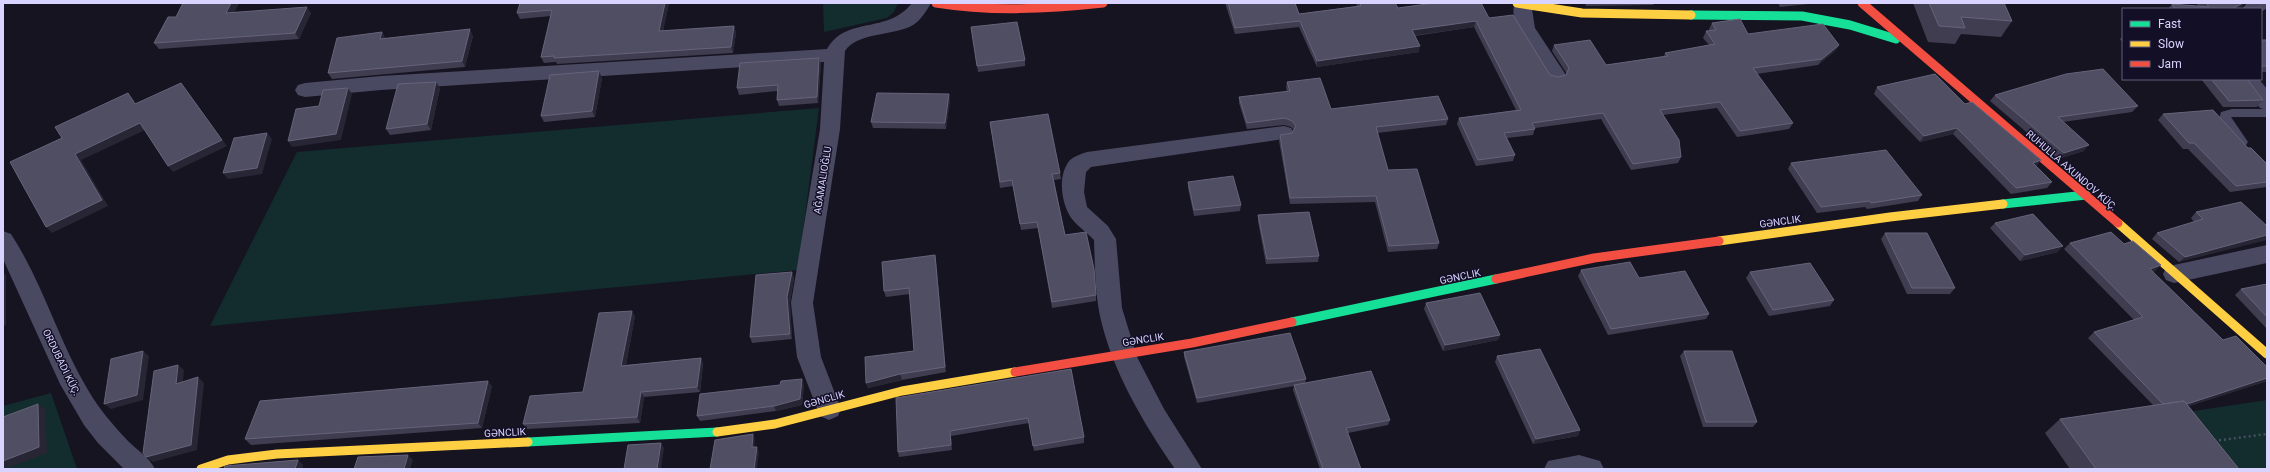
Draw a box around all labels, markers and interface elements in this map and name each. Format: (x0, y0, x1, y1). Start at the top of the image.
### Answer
legend (2122, 8, 2262, 80)
text: Fast (2158, 17, 2181, 31)
text: Slow (2158, 37, 2184, 51)
text: Jam (2158, 57, 2182, 71)
street label: RUHULLA AXUNDOV KÜÇ. (2024, 127, 2120, 213)
street label: AĞAMALIOĞLU (811, 145, 833, 215)
street label: GƏNCLIK (1759, 213, 1802, 230)
street label: GƏNCLIK (1439, 267, 1482, 286)
street label: ORDUBADI KÜÇ. (41, 327, 83, 397)
street label: GƏNCLIK (1122, 331, 1165, 348)
street label: GƏNCLIK (803, 388, 846, 411)
street label: GƏNCLIK (484, 426, 527, 439)

